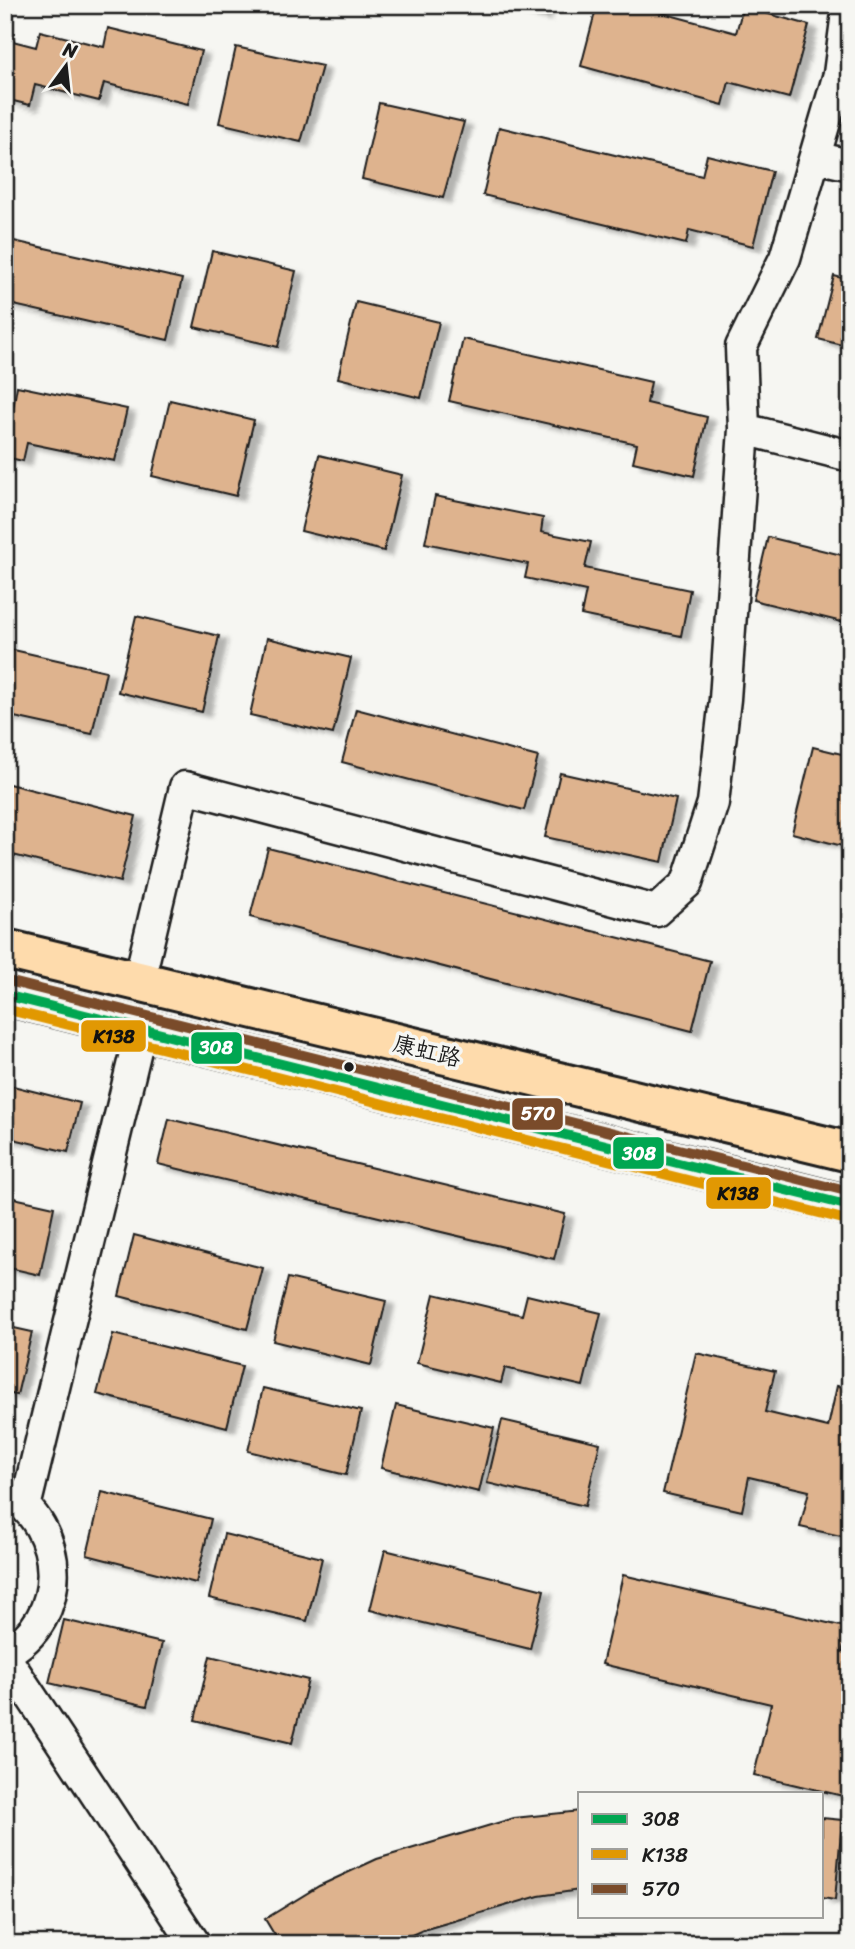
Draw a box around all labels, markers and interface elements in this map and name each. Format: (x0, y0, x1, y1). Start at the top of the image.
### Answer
north arrow (32, 32, 102, 102)
text: N (59, 32, 82, 68)
line badge: K138 (80, 1019, 147, 1053)
text: K138 (92, 1020, 135, 1053)
street label: 康虹路 (389, 1023, 465, 1079)
line badge: 308 (190, 1031, 243, 1065)
text: 308 (198, 1031, 233, 1064)
unlabelled marker (342, 1060, 356, 1074)
line badge: 570 (511, 1097, 564, 1131)
text: 570 (521, 1097, 555, 1130)
line badge: 308 (612, 1136, 665, 1170)
text: 308 (621, 1137, 656, 1170)
line badge: K138 (705, 1176, 772, 1210)
text: K138 (716, 1177, 759, 1210)
legend (578, 1792, 824, 1918)
text: 308 (642, 1800, 680, 1838)
text: K138 (642, 1836, 688, 1874)
text: 570 (642, 1870, 680, 1908)

